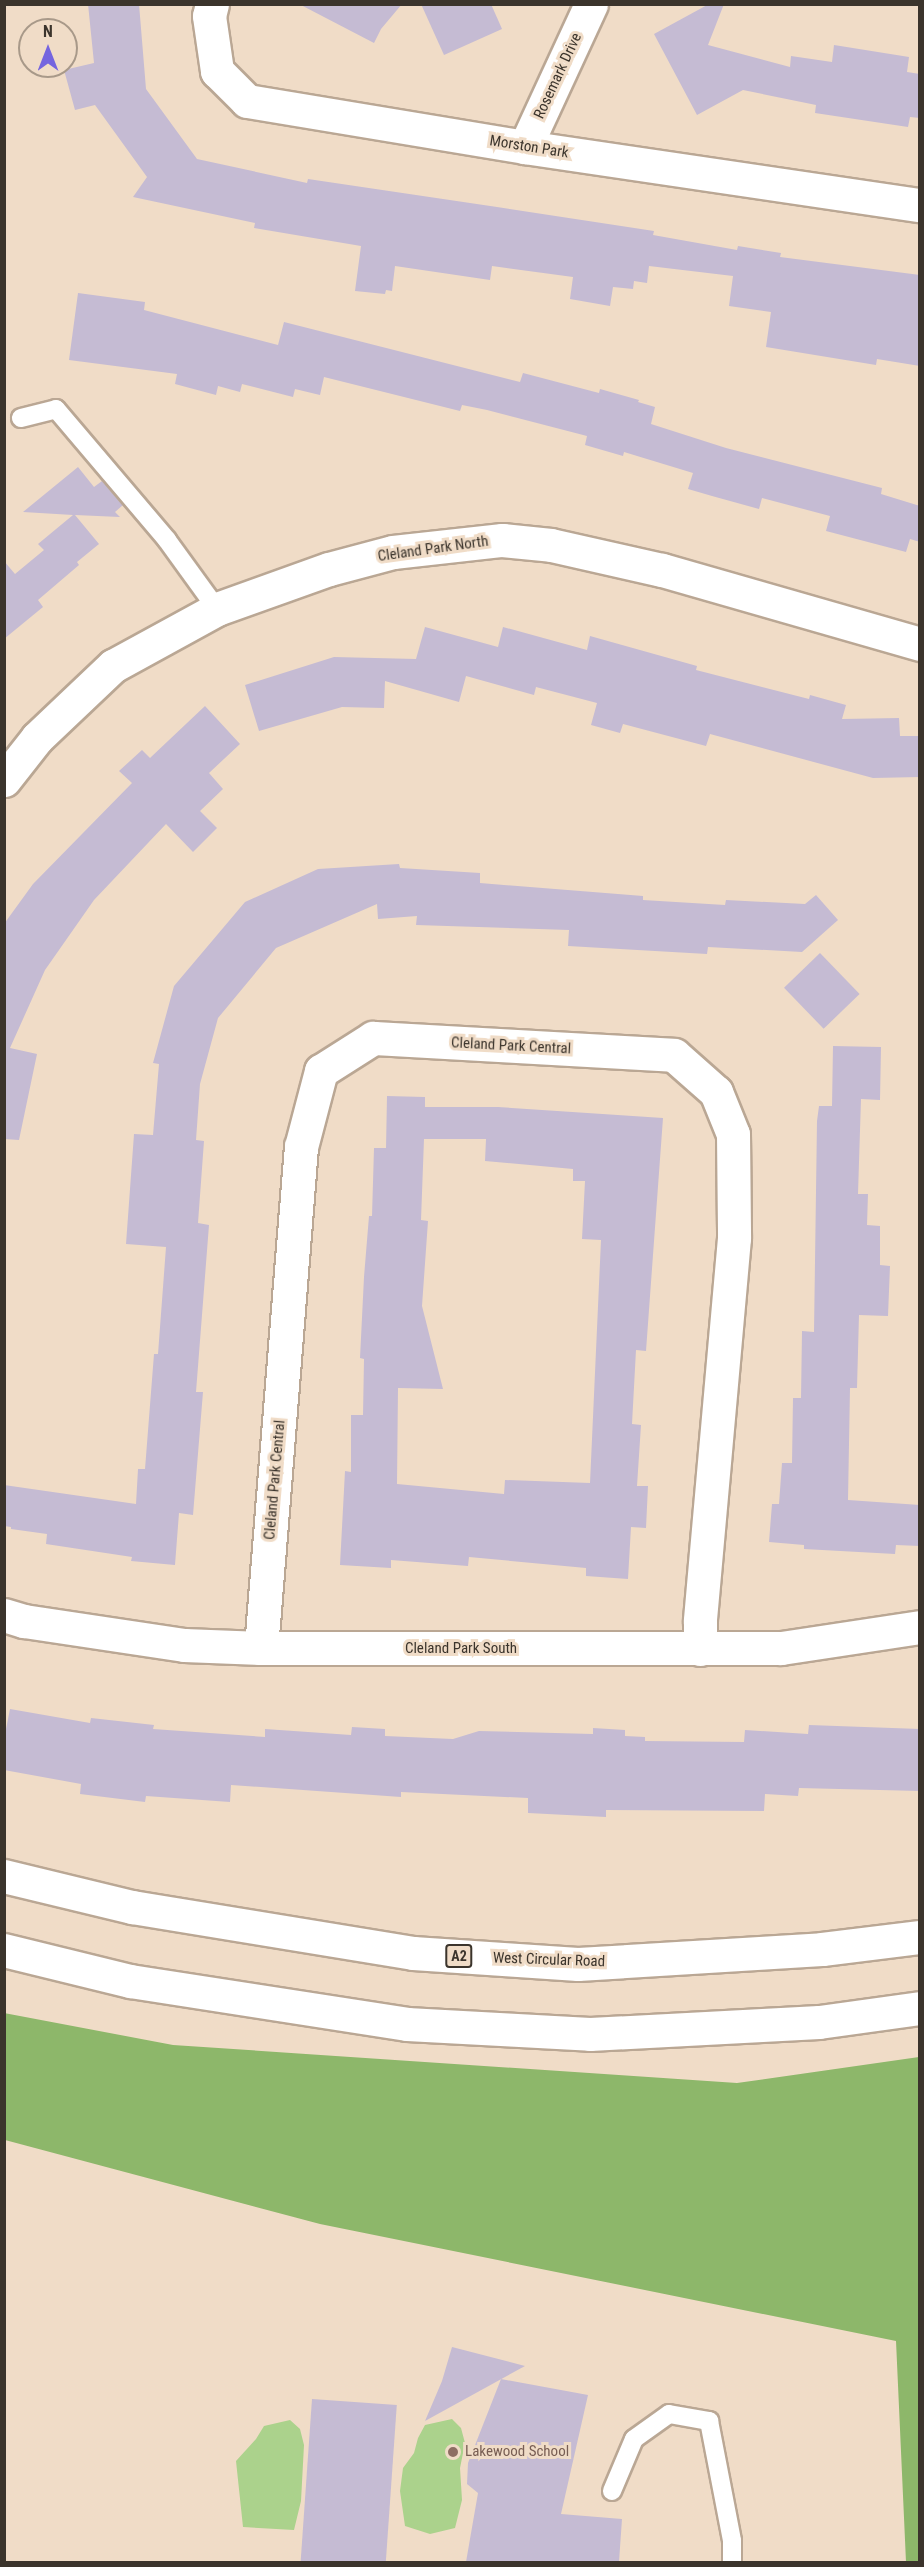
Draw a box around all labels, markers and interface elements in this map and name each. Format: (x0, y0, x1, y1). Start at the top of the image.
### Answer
north arrow (18, 18, 78, 78)
text: N (43, 22, 53, 41)
street label: Rosemark Drive (530, 30, 586, 122)
street label: Morston Park (488, 132, 570, 162)
street label: Cleland Park North (377, 532, 489, 566)
street label: Cleland Park Central (451, 1034, 571, 1058)
street label: Cleland Park Central (261, 1419, 289, 1541)
street label: Cleland Park South (405, 1640, 517, 1658)
road number: A2 (444, 1945, 474, 1967)
street label: West Circular Road (493, 1949, 605, 1971)
place label: Lakewood School (465, 2443, 569, 2461)
marker: Lakewood School (446, 2445, 460, 2459)

